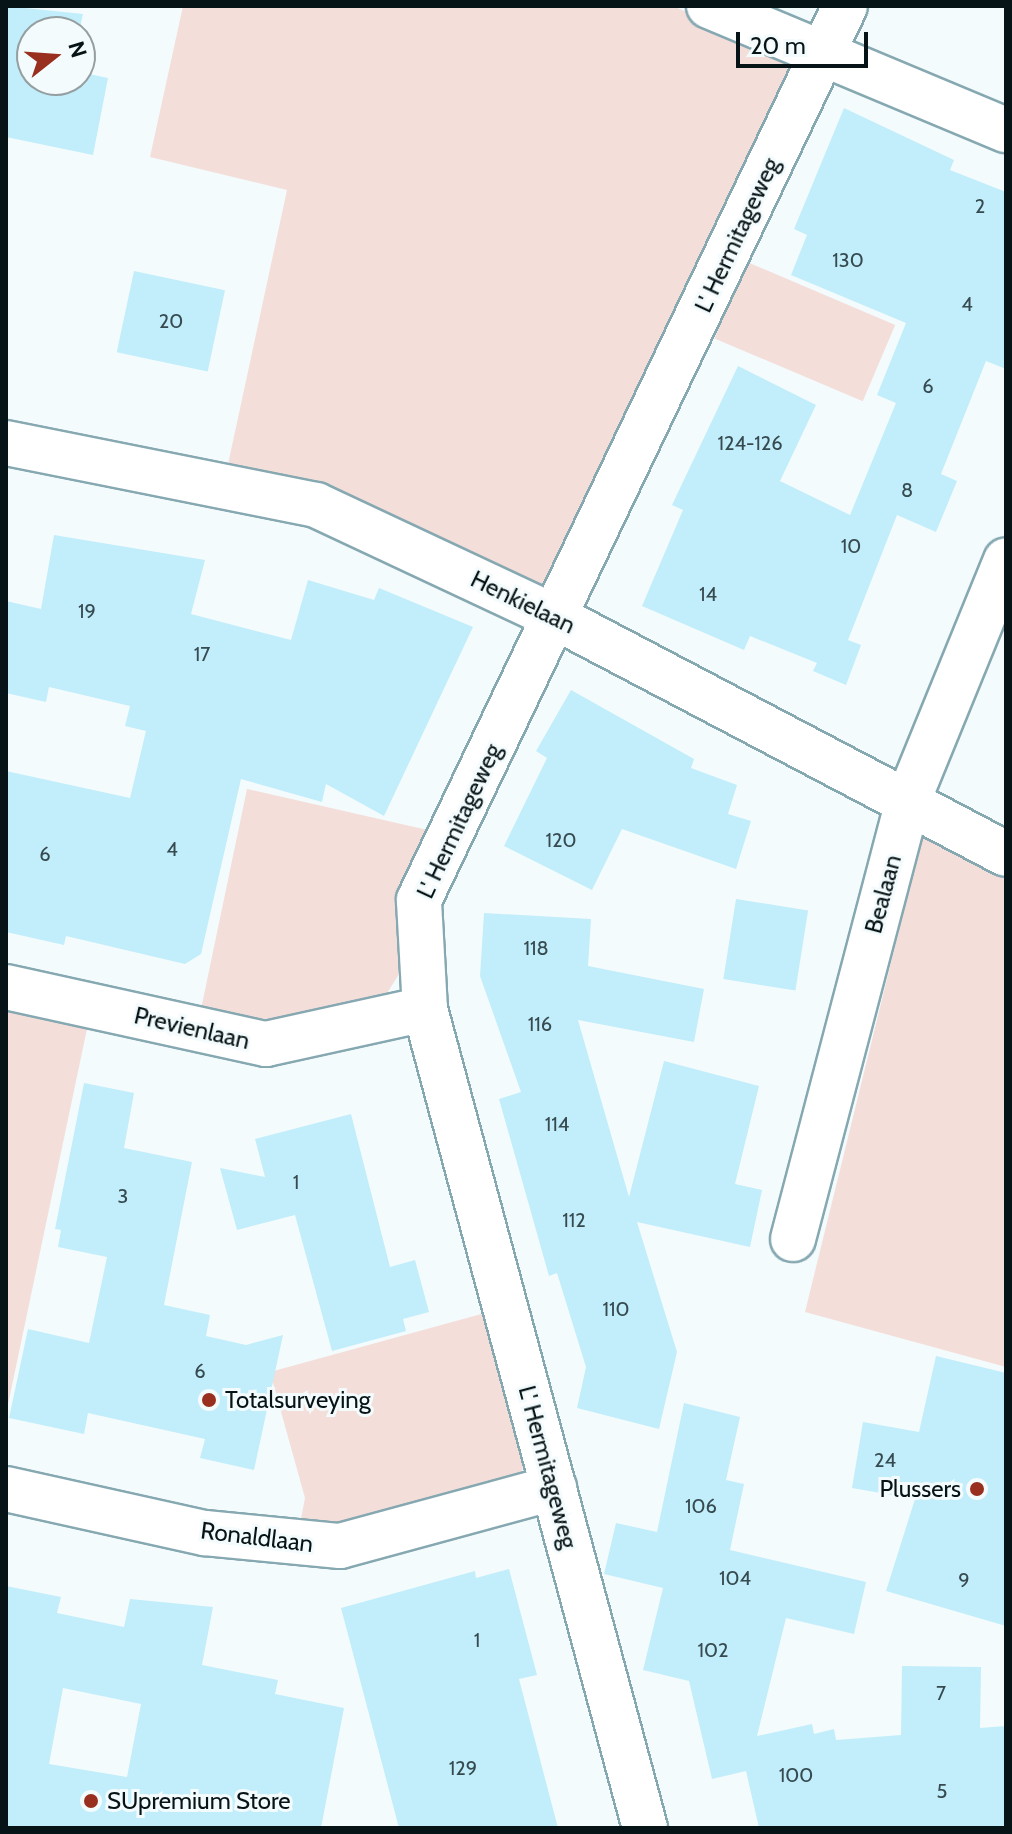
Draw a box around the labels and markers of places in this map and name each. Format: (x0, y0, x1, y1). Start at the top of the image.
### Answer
place label: Totalsurveying (225, 1386, 371, 1414)
marker: Totalsurveying (200, 1391, 218, 1409)
place label: Plussers (879, 1475, 961, 1503)
marker: Plussers (968, 1480, 986, 1498)
place label: SUpremium Store (107, 1787, 291, 1815)
marker: SUpremium Store (82, 1792, 100, 1810)

